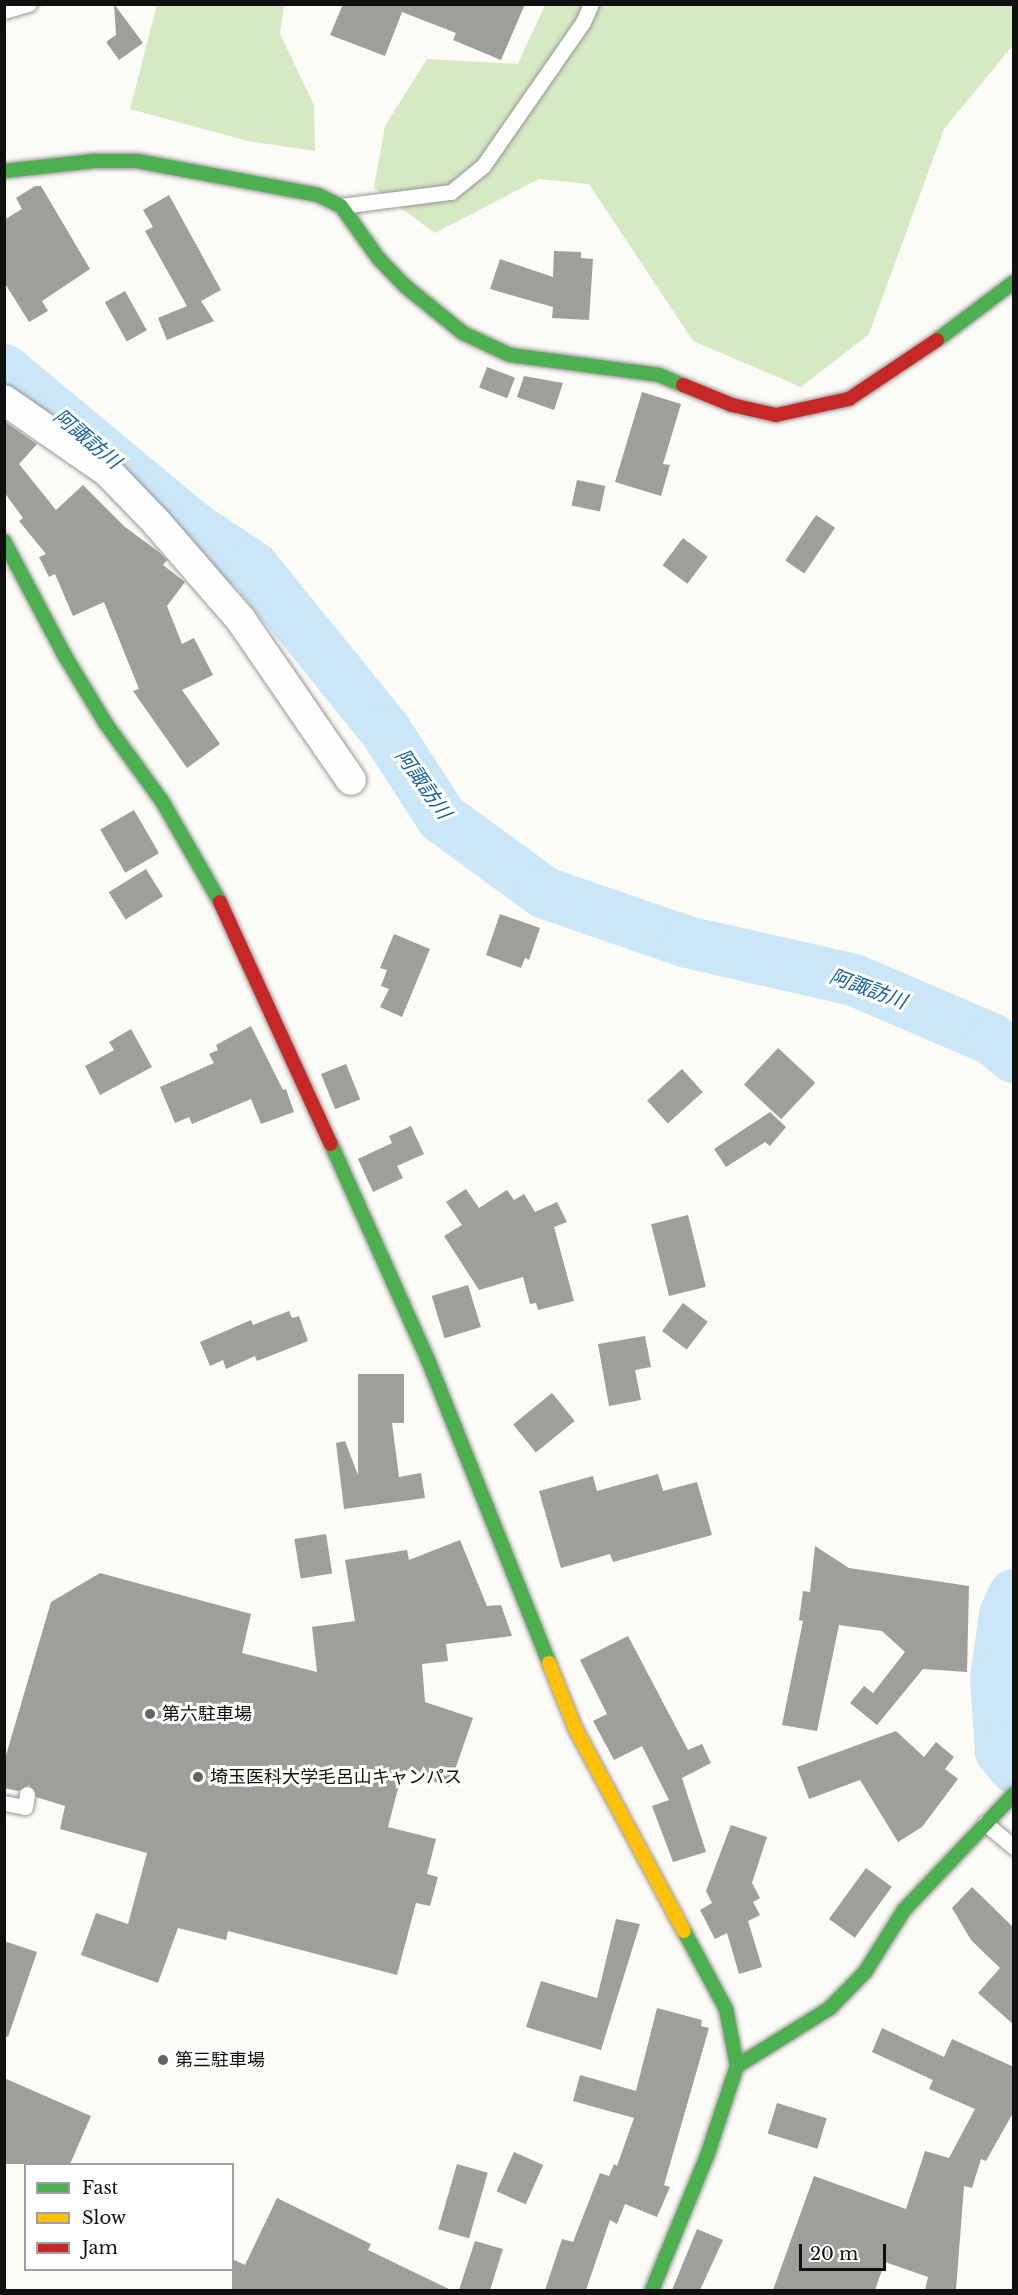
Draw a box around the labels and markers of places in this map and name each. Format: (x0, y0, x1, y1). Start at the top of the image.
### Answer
place label: 第六駐車場 (162, 1703, 252, 1725)
marker: 第六駐車場 (143, 1707, 157, 1721)
place label: 埼玉医科大学毛呂山キャンパス (210, 1766, 462, 1788)
marker: 埼玉医科大学毛呂山キャンパス (191, 1770, 205, 1784)
place label: 第三駐車場 (175, 2049, 265, 2071)
marker: 第三駐車場 (156, 2053, 170, 2067)

